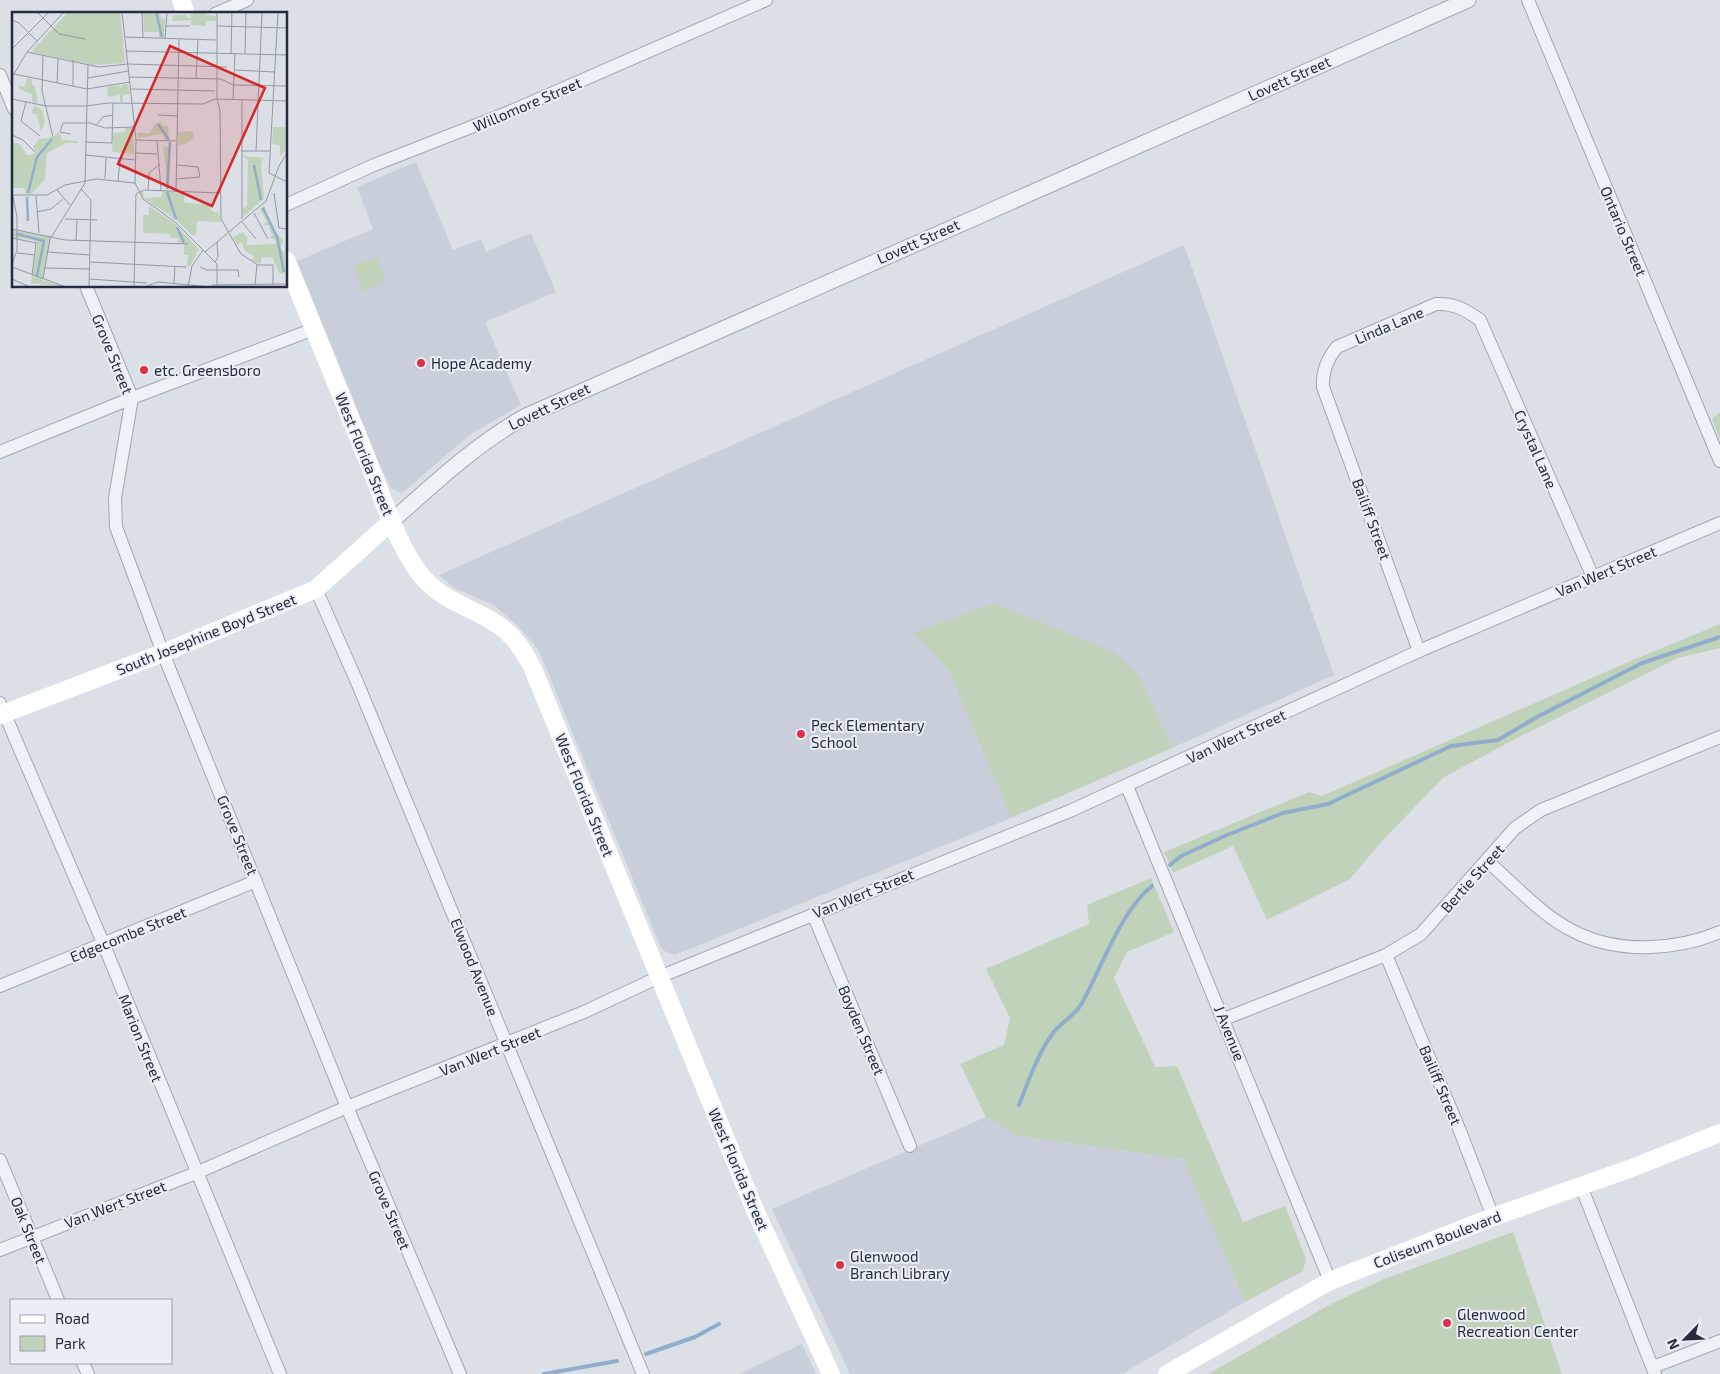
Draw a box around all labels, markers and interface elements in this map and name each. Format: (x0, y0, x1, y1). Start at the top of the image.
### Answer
inset map (12, 12, 288, 288)
street label: Lovett Street (1245, 52, 1333, 104)
street label: Willomore Street (470, 73, 584, 135)
street label: Ontario Street (1597, 183, 1651, 279)
street label: Lovett Street (874, 215, 962, 267)
street label: Linda Lane (1352, 302, 1426, 348)
street label: Grove Street (89, 311, 137, 397)
place label: Hope Academy (431, 354, 532, 372)
marker: Hope Academy (415, 357, 427, 369)
place label: etc. Greensboro (154, 361, 261, 379)
marker: etc. Greensboro (138, 364, 150, 376)
street label: Lovett Street (505, 378, 593, 433)
street label: West Florida Street (332, 390, 398, 519)
street label: Crystal Lane (1511, 407, 1561, 491)
street label: Bailiff Street (1349, 476, 1395, 562)
street label: Van Wert Street (1553, 542, 1659, 600)
street label: South Josephine Boyd Street (113, 589, 299, 678)
street label: Van Wert Street (1183, 705, 1289, 767)
place label: Peck Elementary School (811, 716, 925, 751)
marker: Peck Elementary School (795, 728, 807, 740)
street label: West Florida Street (552, 731, 618, 860)
street label: Grove Street (214, 792, 262, 878)
street label: Bertie Street (1437, 840, 1508, 916)
street label: Van Wert Street (810, 864, 917, 921)
street label: Edgecombe Street (67, 902, 189, 966)
street label: Elwood Avenue (447, 915, 503, 1019)
street label: Boyden Street (835, 982, 889, 1078)
street label: Marion Street (115, 991, 167, 1085)
street label: J Avenue (1211, 1003, 1249, 1063)
street label: Van Wert Street (437, 1022, 544, 1079)
street label: Bailiff Street (1416, 1042, 1466, 1128)
street label: West Florida Street (705, 1105, 773, 1233)
street label: Grove Street (365, 1168, 415, 1253)
street label: Van Wert Street (62, 1176, 169, 1232)
street label: Oak Street (7, 1194, 51, 1266)
street label: Coliseum Boulevard (1371, 1206, 1503, 1272)
place label: Glenwood Branch Library (850, 1247, 950, 1282)
marker: Glenwood Branch Library (834, 1259, 846, 1271)
legend (10, 1299, 172, 1364)
place label: Glenwood Recreation Center (1457, 1305, 1579, 1340)
text: Road (55, 1309, 90, 1327)
north arrow (1660, 1314, 1710, 1364)
marker: Glenwood Recreation Center (1441, 1317, 1453, 1329)
text: Park (55, 1334, 86, 1352)
text: N (1663, 1336, 1682, 1353)

